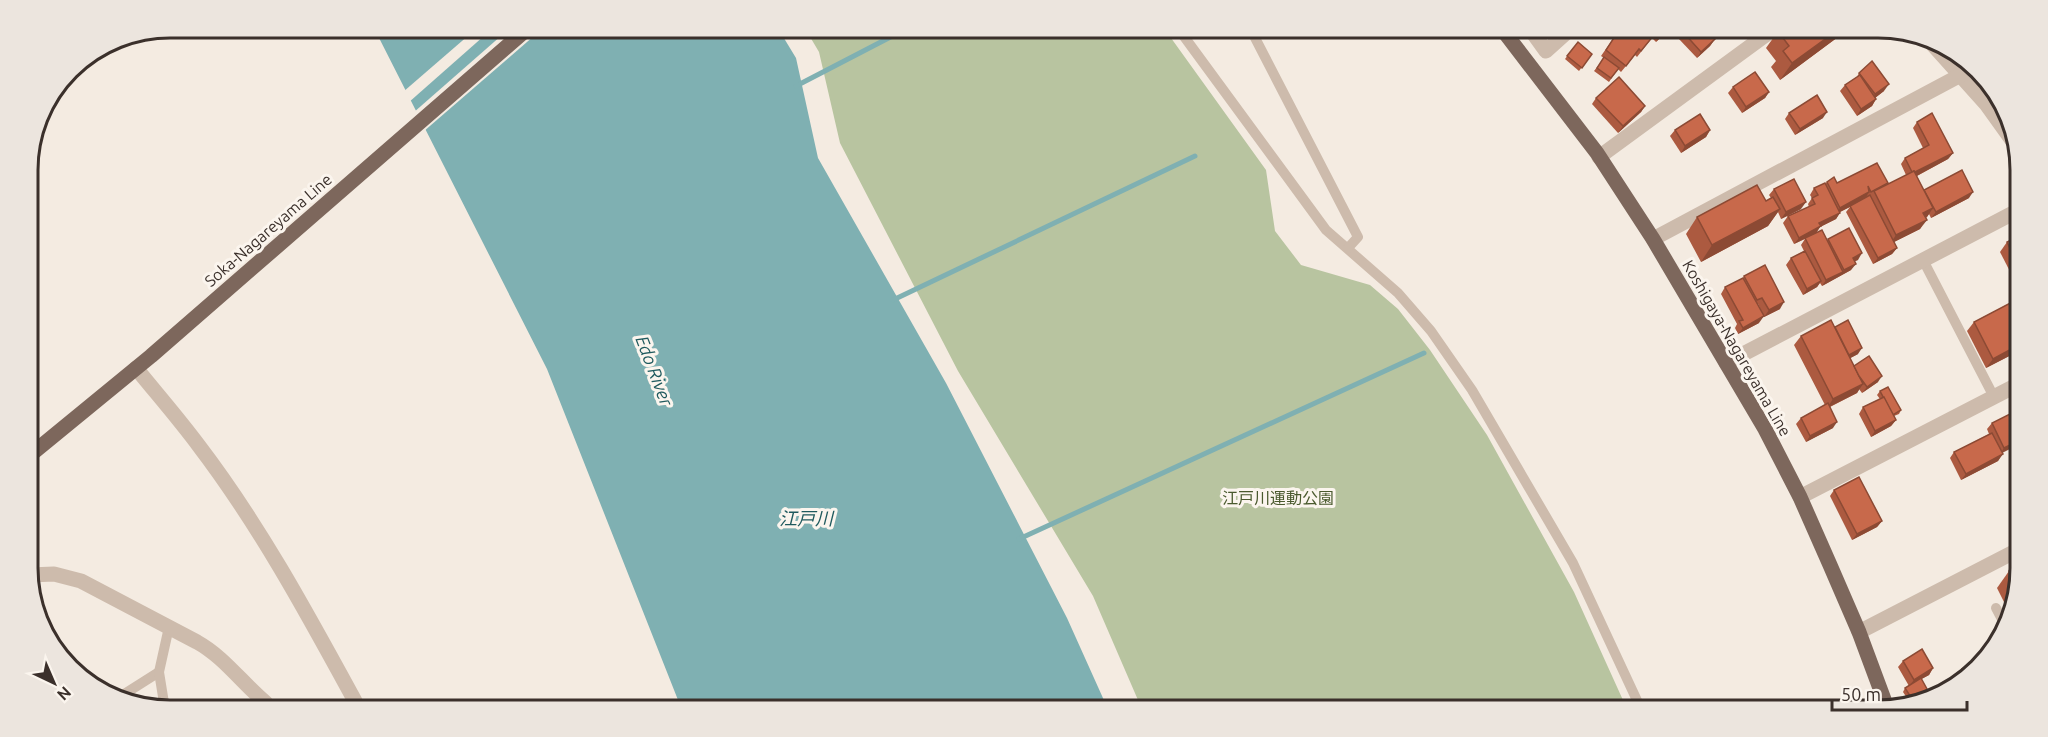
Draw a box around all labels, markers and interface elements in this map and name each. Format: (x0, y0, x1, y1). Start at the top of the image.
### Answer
street label: Soka-Nagareyama Line (201, 170, 335, 290)
street label: Koshigaya-Nagareyama Line (1679, 257, 1795, 439)
water label: Edo River (632, 333, 678, 410)
park label: 江戸川運動公園 (1222, 489, 1334, 507)
water label: 江戸川 (779, 508, 835, 528)
north arrow (24, 653, 84, 713)
scale bar (1832, 674, 1967, 712)
text: N (54, 683, 75, 704)
text: 50 m (1841, 684, 1881, 704)

